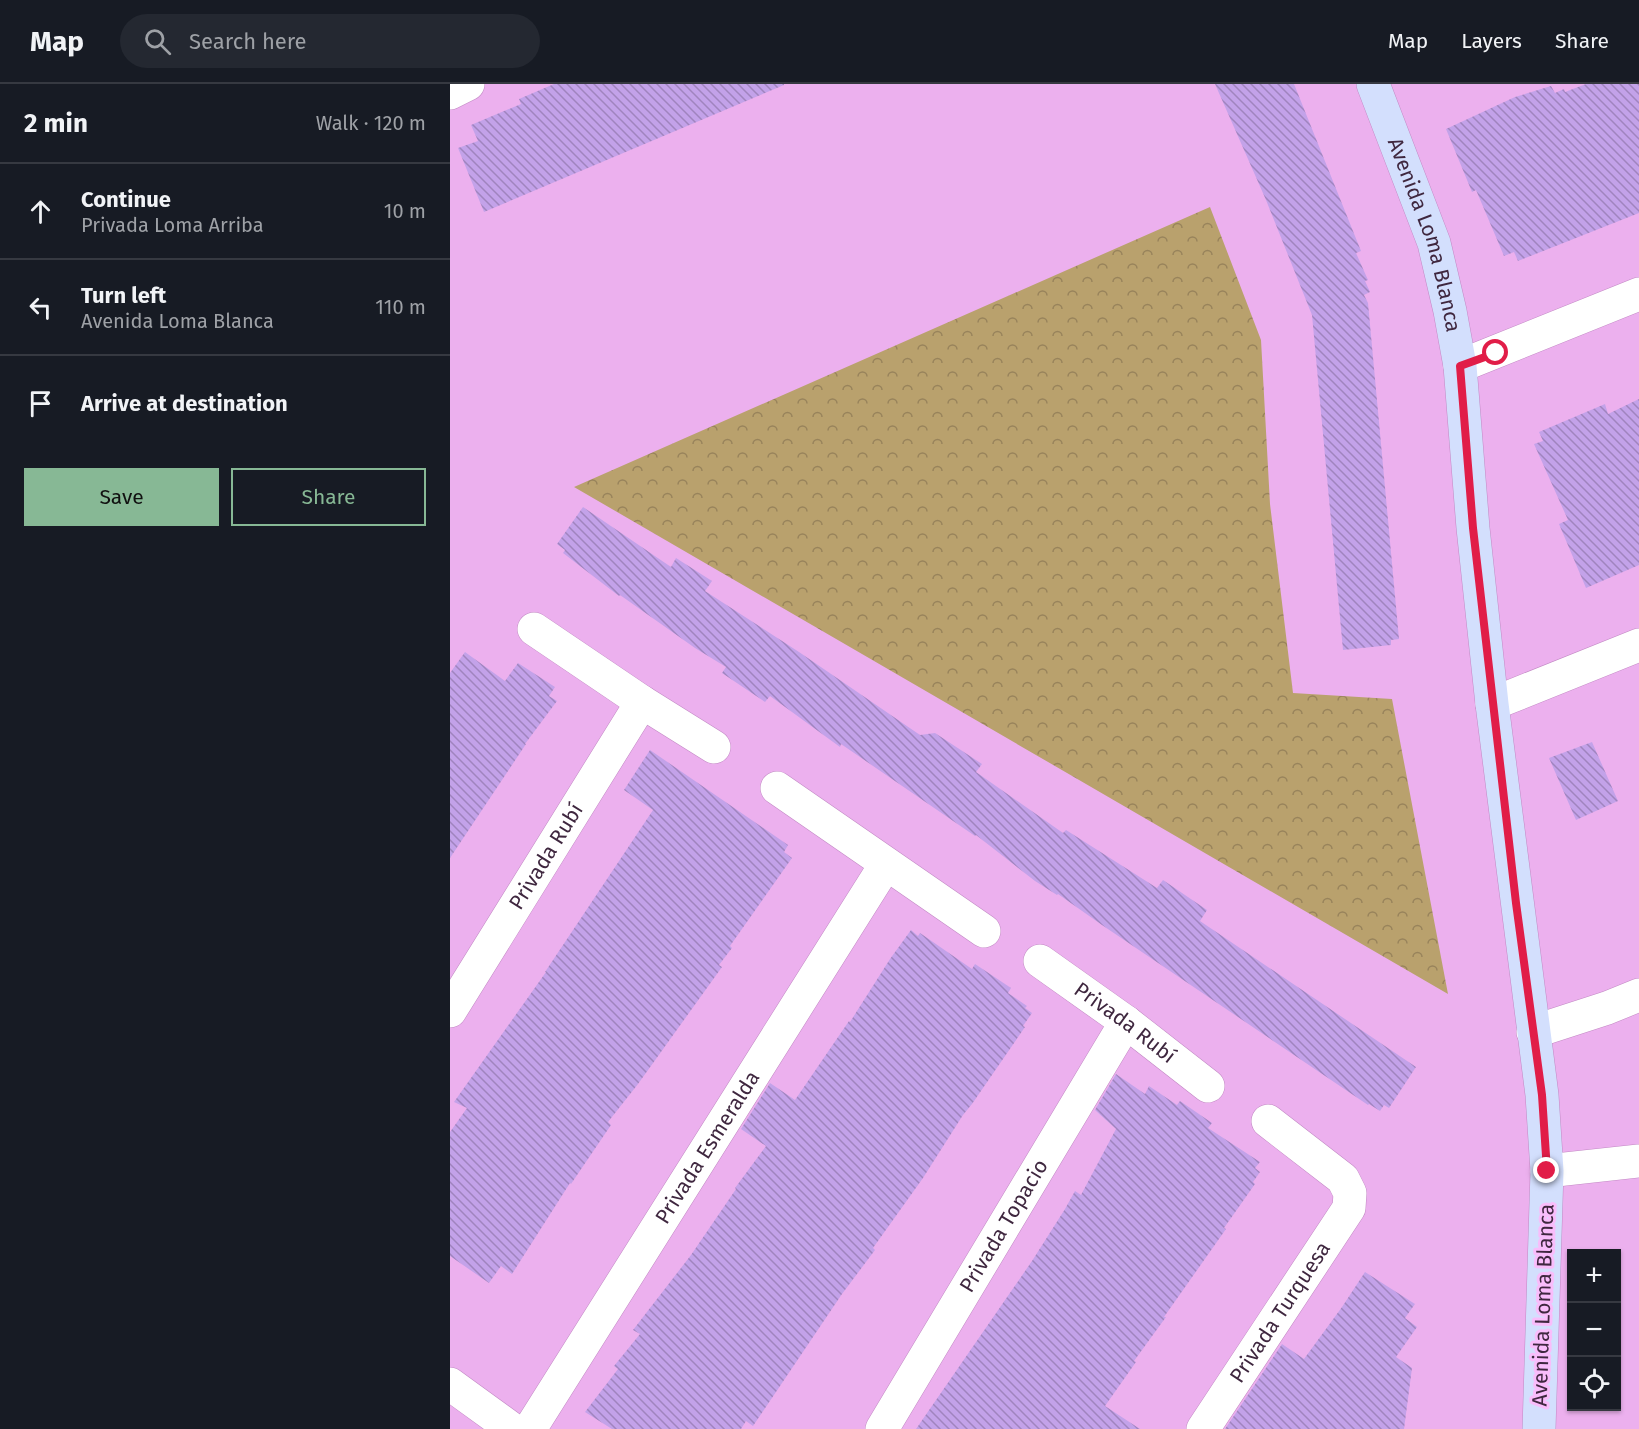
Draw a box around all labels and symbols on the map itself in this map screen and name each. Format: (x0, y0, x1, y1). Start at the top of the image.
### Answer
street label: Avenida Loma Blanca (1382, 134, 1467, 334)
route start (1482, 339, 1508, 365)
street label: Privada Rubí (503, 798, 589, 914)
street label: Privada Rubí (1069, 976, 1181, 1069)
street label: Privada Esmeralda (650, 1066, 765, 1229)
street label: Privada Topacio (954, 1154, 1054, 1297)
route end (1533, 1157, 1559, 1183)
street label: Avenida Loma Blanca (1526, 1203, 1560, 1407)
street label: Privada Turquesa (1224, 1237, 1336, 1388)

